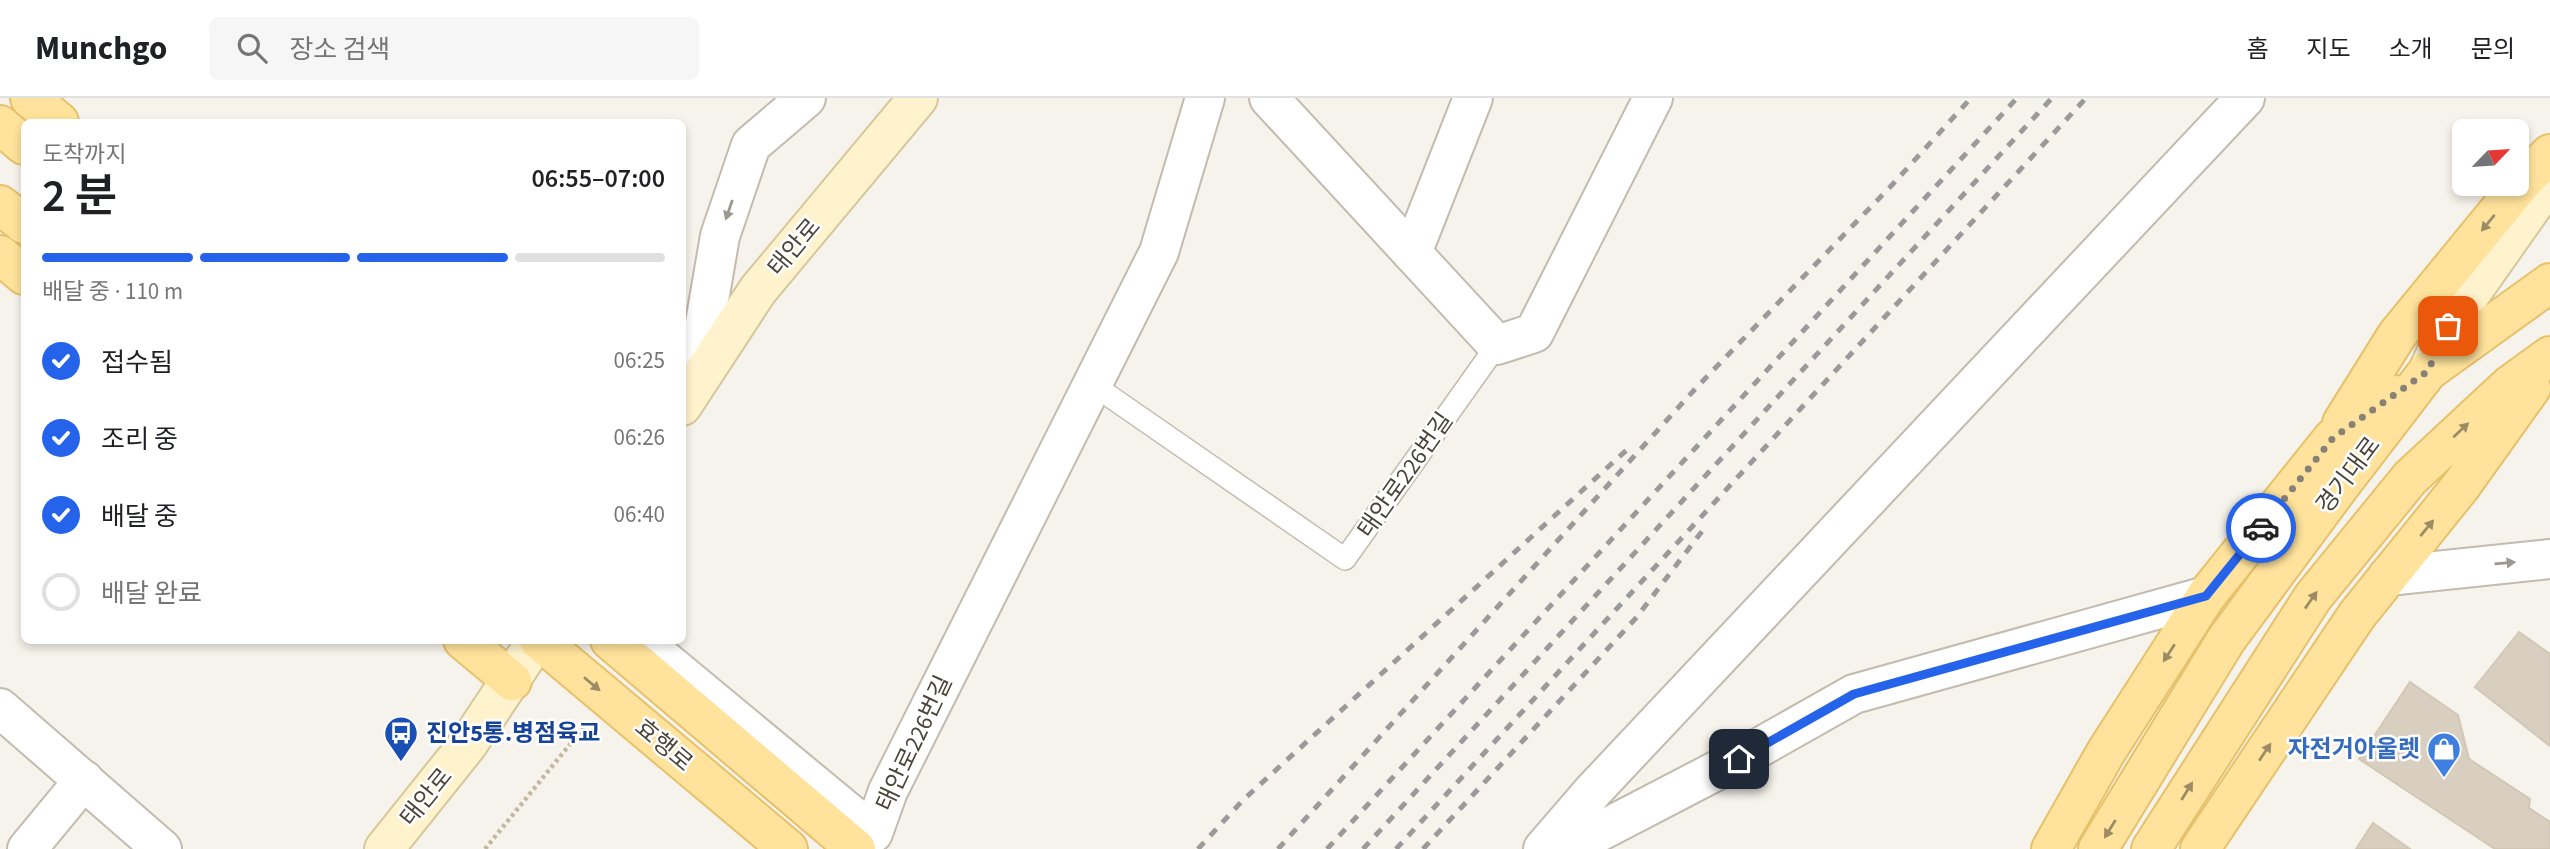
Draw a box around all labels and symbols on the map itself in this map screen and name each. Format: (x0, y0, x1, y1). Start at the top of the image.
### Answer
north arrow (2452, 119, 2529, 196)
one-way arrow (723, 199, 734, 220)
street label: 태안로 (760, 211, 829, 284)
one-way arrow (2481, 214, 2496, 232)
pin (2418, 296, 2478, 356)
street label: 태안로226번길 (1349, 405, 1462, 545)
one-way arrow (2452, 423, 2469, 439)
street label: 경기대로 (2308, 429, 2389, 521)
courier (2226, 493, 2296, 563)
one-way arrow (2419, 519, 2434, 536)
one-way arrow (2494, 557, 2516, 568)
one-way arrow (2304, 591, 2318, 609)
one-way arrow (2163, 644, 2176, 663)
street label: 태안로226번길 (868, 670, 961, 817)
one-way arrow (582, 677, 600, 692)
street label: 효행로 (627, 711, 700, 780)
bus stop icon: 진안5통.병점육교 (382, 714, 420, 763)
place label: 진안5통.병점육교 (426, 716, 600, 751)
pin (1709, 729, 1769, 789)
shop icon: 자전거아울렛 (2425, 730, 2463, 779)
place label: 자전거아울렛 (2288, 732, 2420, 767)
one-way arrow (2258, 742, 2271, 761)
street label: 태안로 (392, 761, 461, 834)
one-way arrow (2181, 782, 2194, 801)
one-way arrow (2104, 820, 2116, 839)

